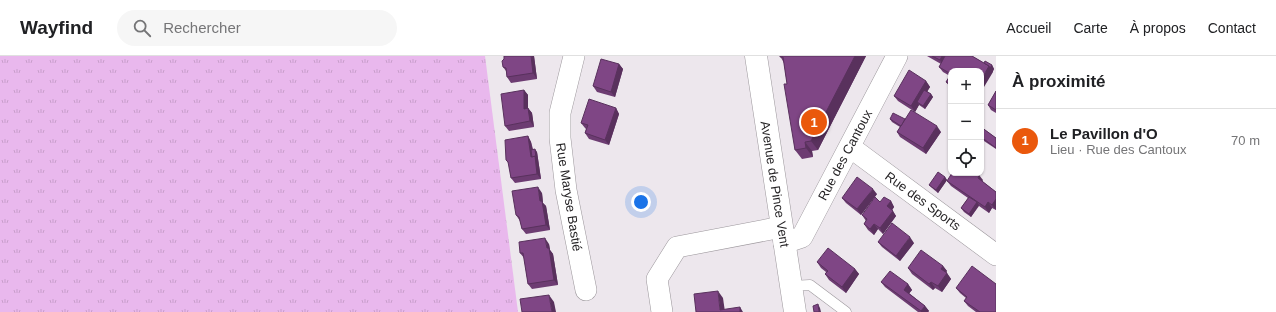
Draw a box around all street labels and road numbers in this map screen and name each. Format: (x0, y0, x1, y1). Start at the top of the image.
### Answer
street label: Rue des Cantoux (815, 107, 875, 203)
street label: Avenue de Pince Vent (758, 120, 792, 249)
street label: Rue Maryse Bastié (553, 142, 585, 252)
street label: Rue des Sports (882, 169, 964, 234)

